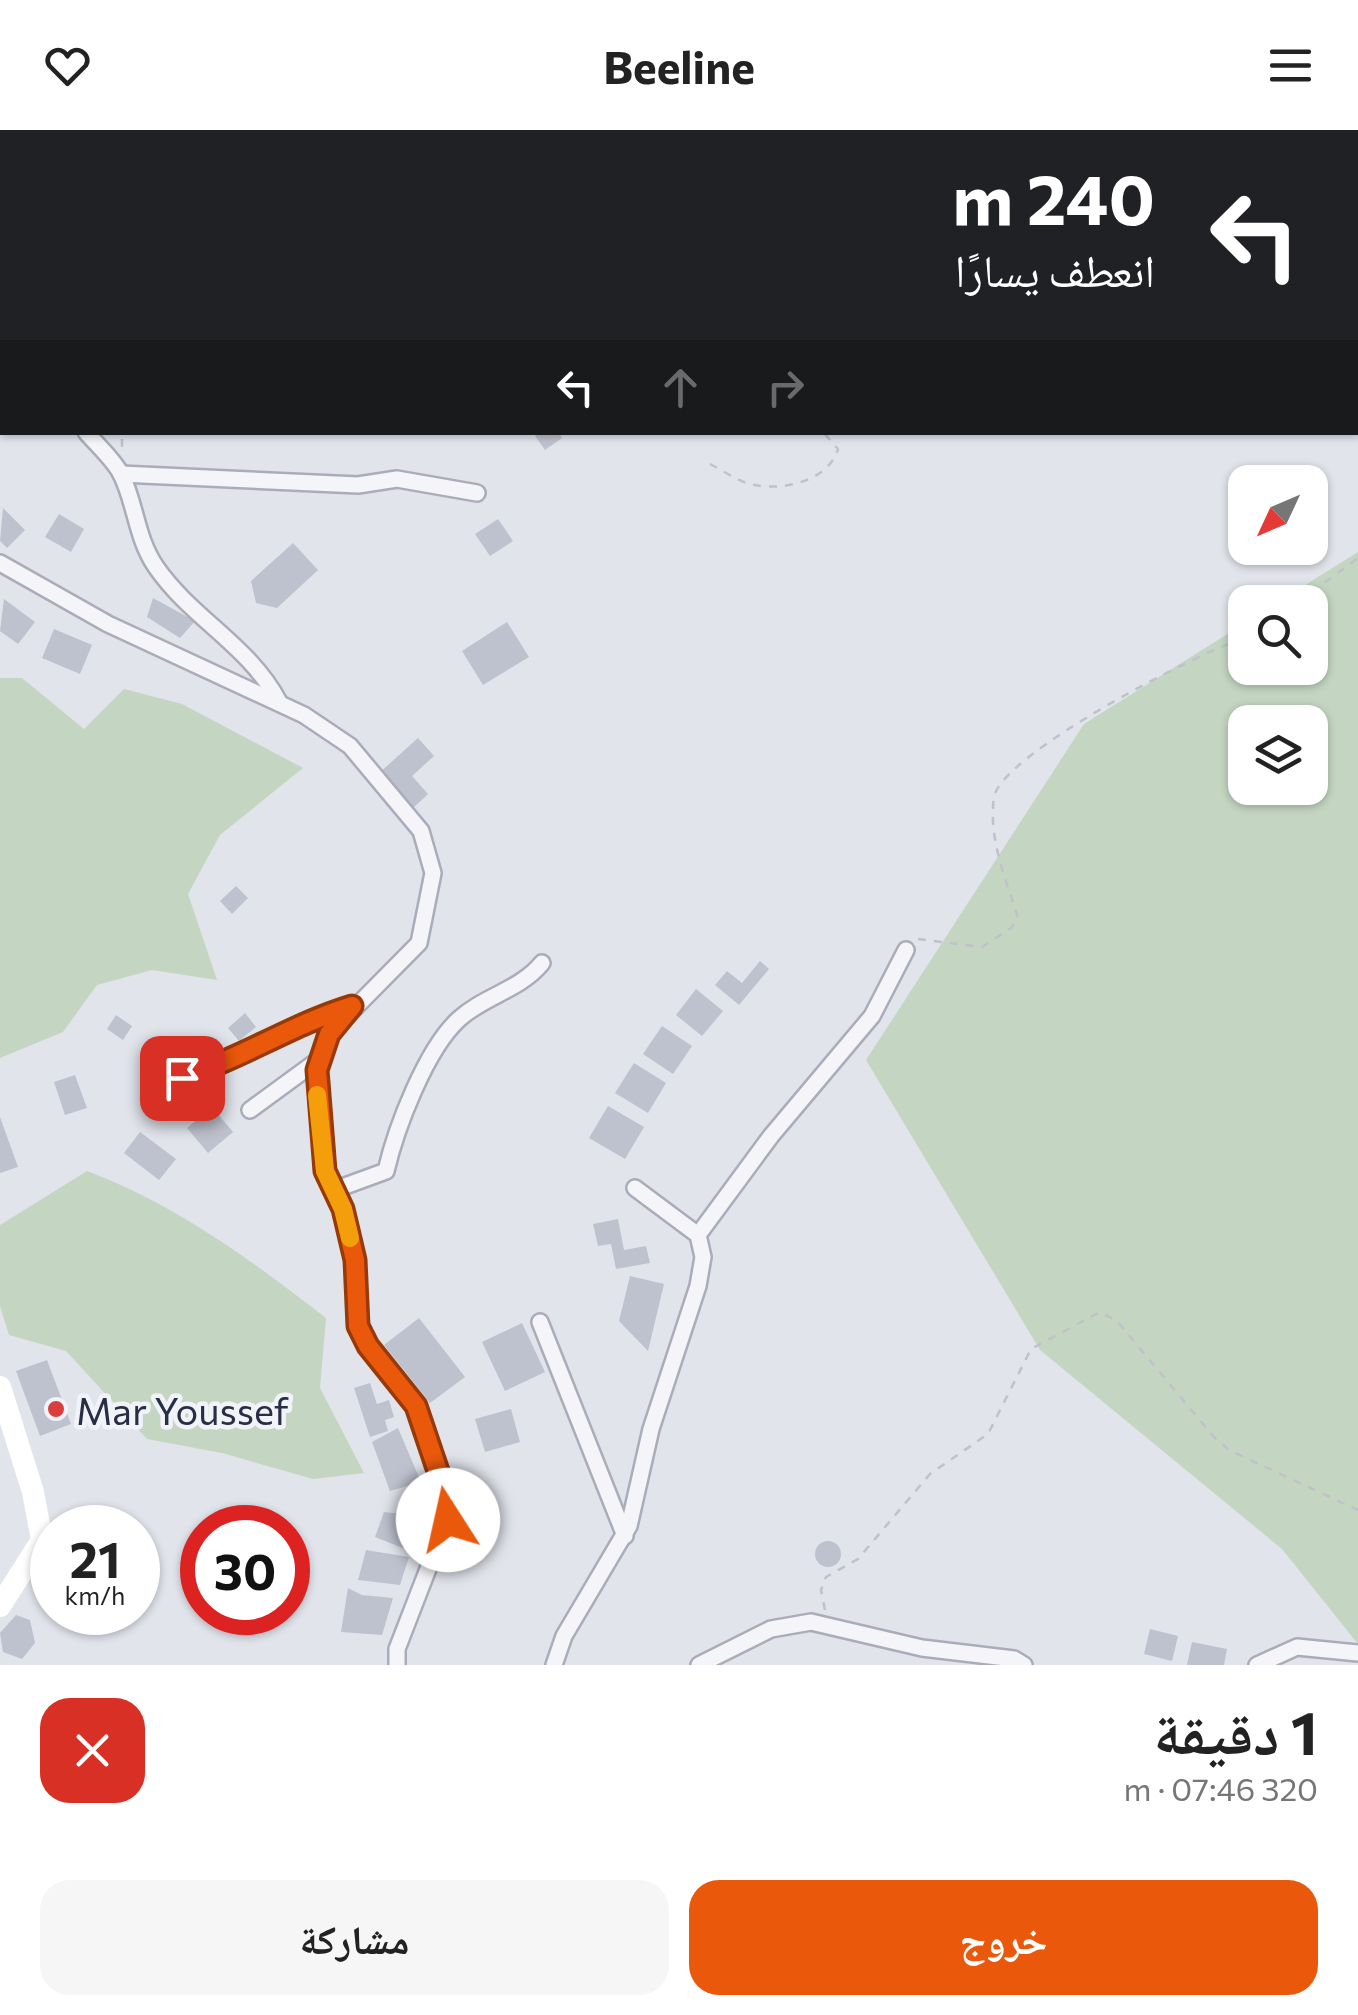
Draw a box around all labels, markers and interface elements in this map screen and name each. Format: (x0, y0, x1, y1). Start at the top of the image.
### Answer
icon: heart (40, 38, 95, 93)
text: Beeline (603, 38, 755, 93)
icon: menu (1263, 38, 1318, 93)
text: 240 m (952, 154, 1155, 239)
icon: left (1190, 170, 1320, 300)
text: انعطف يسارًا (955, 241, 1155, 296)
icon: left (548, 360, 603, 415)
icon: ahead (653, 360, 708, 415)
icon: right (758, 360, 813, 415)
north arrow (1228, 465, 1328, 565)
map controls (1228, 465, 1328, 805)
button: search (1228, 585, 1328, 685)
button: layers (1228, 705, 1328, 805)
pin (140, 1036, 225, 1121)
icon: arrive (155, 1051, 210, 1106)
place label: Mar Youssef (76, 1386, 289, 1433)
marker: Mar Youssef (45, 1398, 67, 1420)
position arrow (396, 1468, 500, 1572)
speed limit sign: 30 (180, 1505, 310, 1635)
text: 21 (69, 1527, 121, 1588)
text: km/h (65, 1580, 125, 1610)
text: 1 دقيقة (1153, 1694, 1318, 1767)
button: close (40, 1698, 145, 1803)
text: 320 m · 07:46 (1124, 1768, 1318, 1808)
button: مشاركة (40, 1880, 669, 1995)
button: خروج (689, 1880, 1318, 1995)

